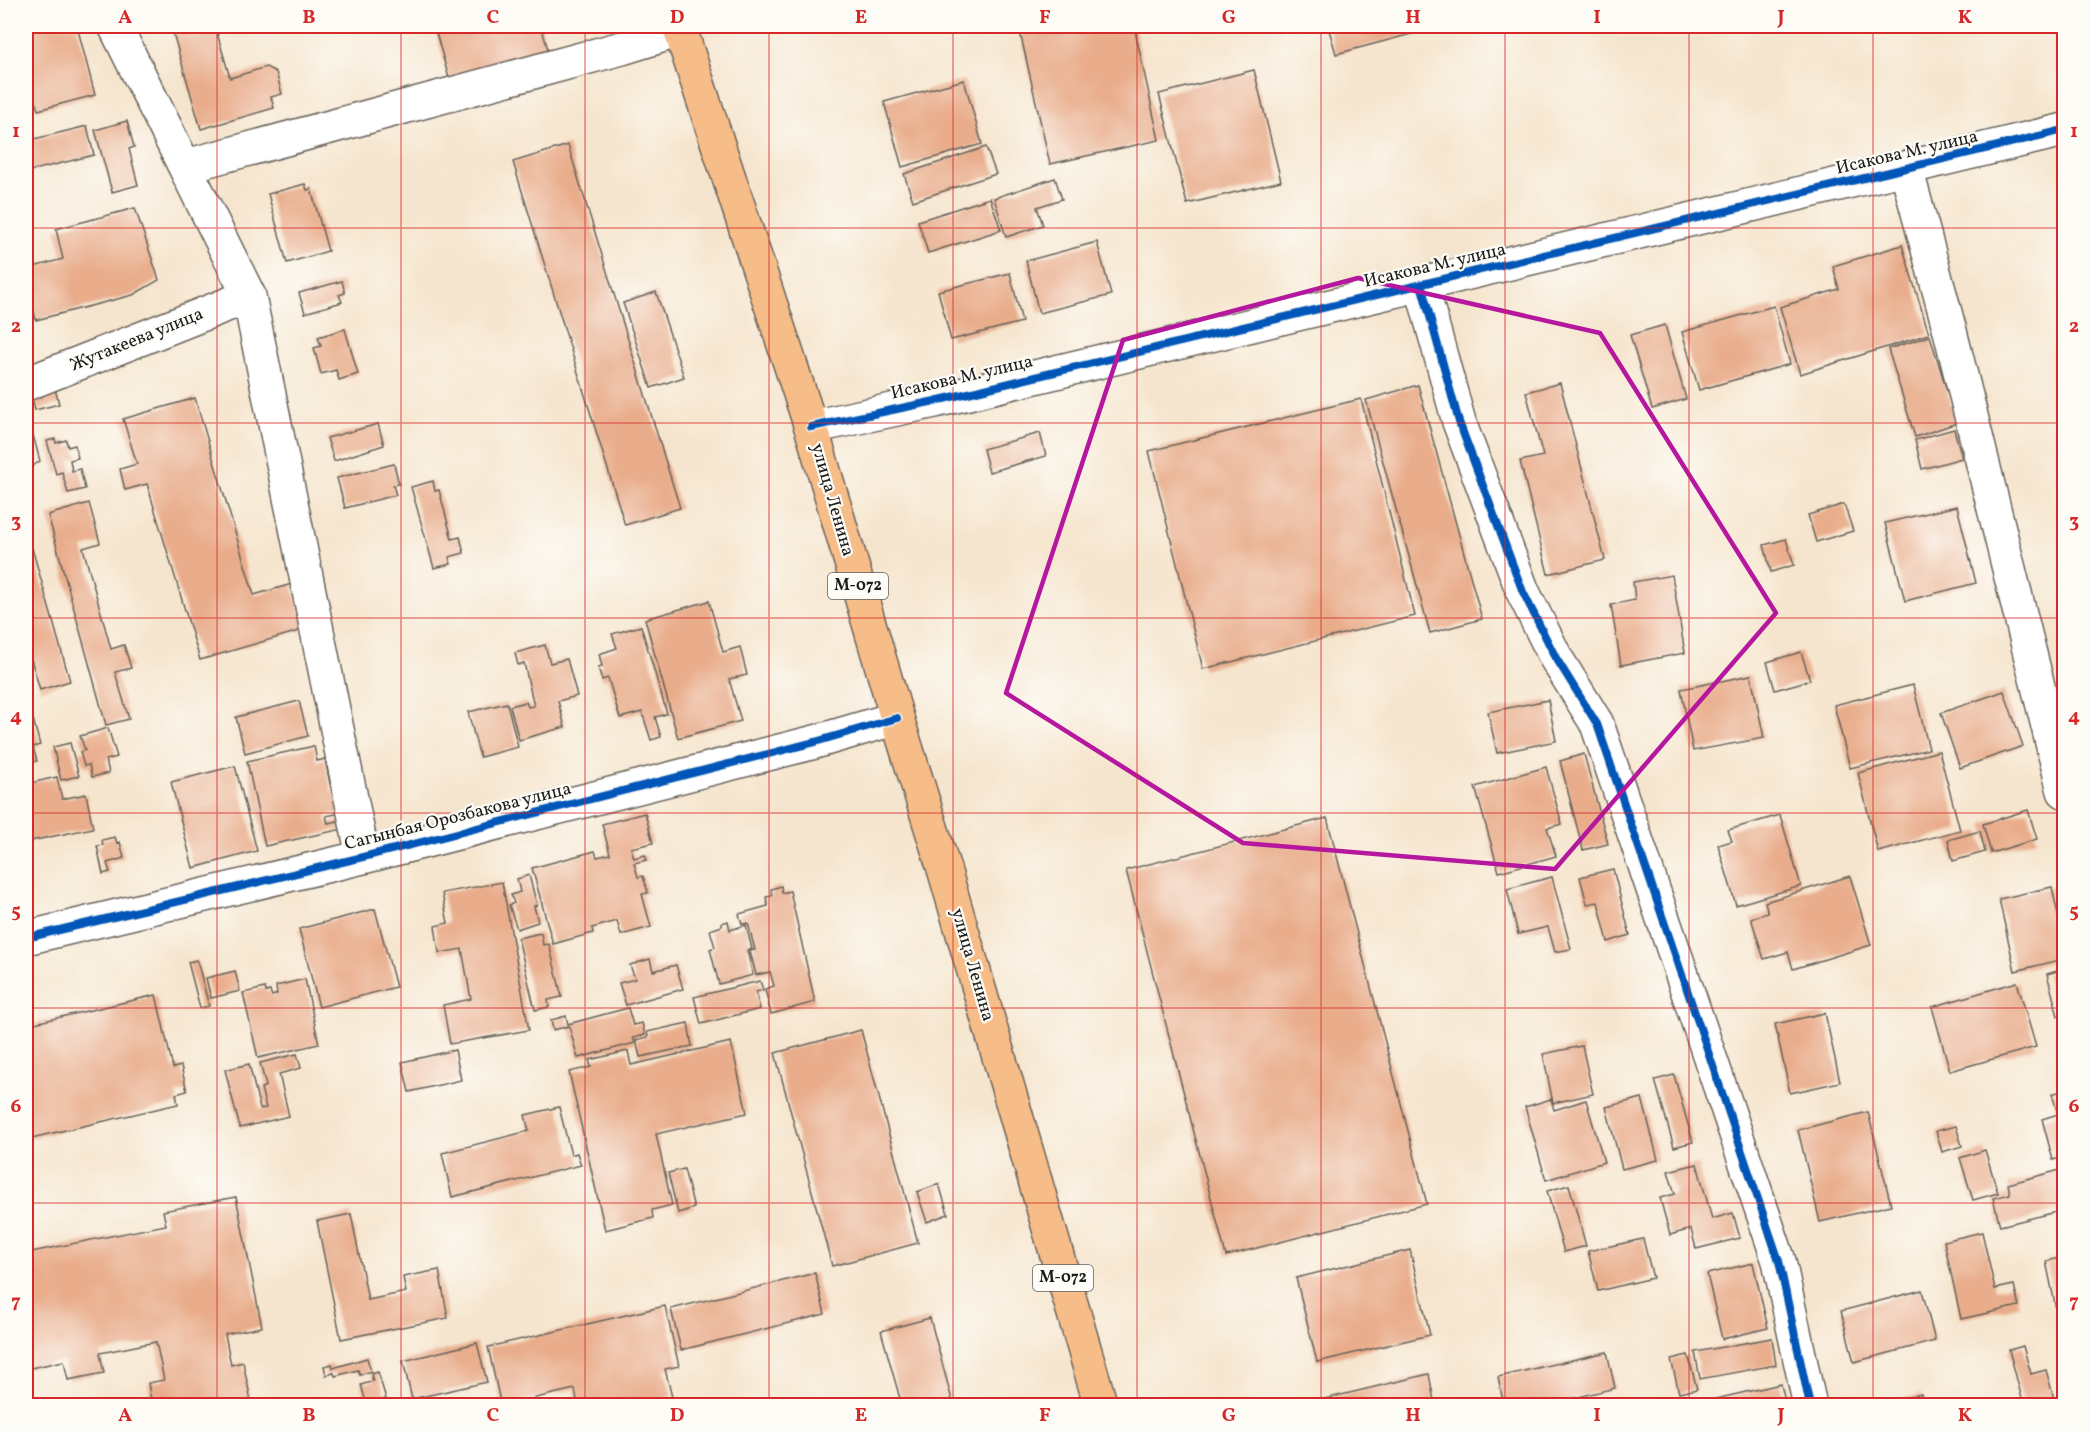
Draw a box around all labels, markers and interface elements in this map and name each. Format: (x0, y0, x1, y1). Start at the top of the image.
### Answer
text: A (118, 4, 132, 32)
text: B (302, 4, 316, 32)
text: C (487, 4, 500, 32)
text: D (670, 4, 684, 32)
text: E (855, 4, 867, 32)
text: F (1039, 4, 1051, 32)
text: G (1222, 4, 1236, 32)
text: H (1405, 4, 1421, 32)
text: I (1593, 4, 1601, 32)
text: J (1776, 4, 1785, 32)
text: K (1958, 4, 1973, 32)
text: 1 (12, 118, 20, 146)
text: 1 (2070, 118, 2078, 146)
street label: Исакова М. улица (1833, 124, 1981, 182)
street label: Исакова М. улица (1361, 237, 1509, 295)
street label: Жутакеева улица (67, 302, 207, 378)
text: 2 (11, 313, 21, 341)
text: 2 (2069, 313, 2079, 341)
street label: Исакова М. улица (888, 349, 1036, 407)
street label: улица Ленина (804, 441, 860, 559)
text: 3 (11, 508, 21, 536)
text: 3 (2069, 508, 2079, 536)
road number: М-072 (828, 573, 888, 599)
text: 4 (10, 703, 22, 731)
text: 4 (2068, 703, 2080, 731)
street label: Сагынбая Орозбакова улица (342, 777, 574, 857)
text: 5 (11, 898, 21, 926)
text: 5 (2069, 898, 2079, 926)
street label: улица Ленина (944, 906, 1000, 1024)
text: 6 (11, 1093, 22, 1121)
text: 6 (2069, 1093, 2080, 1121)
road number: М-072 (1033, 1265, 1093, 1291)
text: 7 (11, 1288, 21, 1316)
text: 7 (2069, 1288, 2079, 1316)
text: A (118, 1402, 132, 1430)
text: B (302, 1402, 316, 1430)
text: C (487, 1402, 500, 1430)
text: D (670, 1402, 684, 1430)
text: E (855, 1402, 867, 1430)
text: F (1039, 1402, 1051, 1430)
text: G (1222, 1402, 1236, 1430)
text: H (1405, 1402, 1421, 1430)
text: I (1593, 1402, 1601, 1430)
text: J (1776, 1402, 1785, 1430)
text: K (1958, 1402, 1973, 1430)

